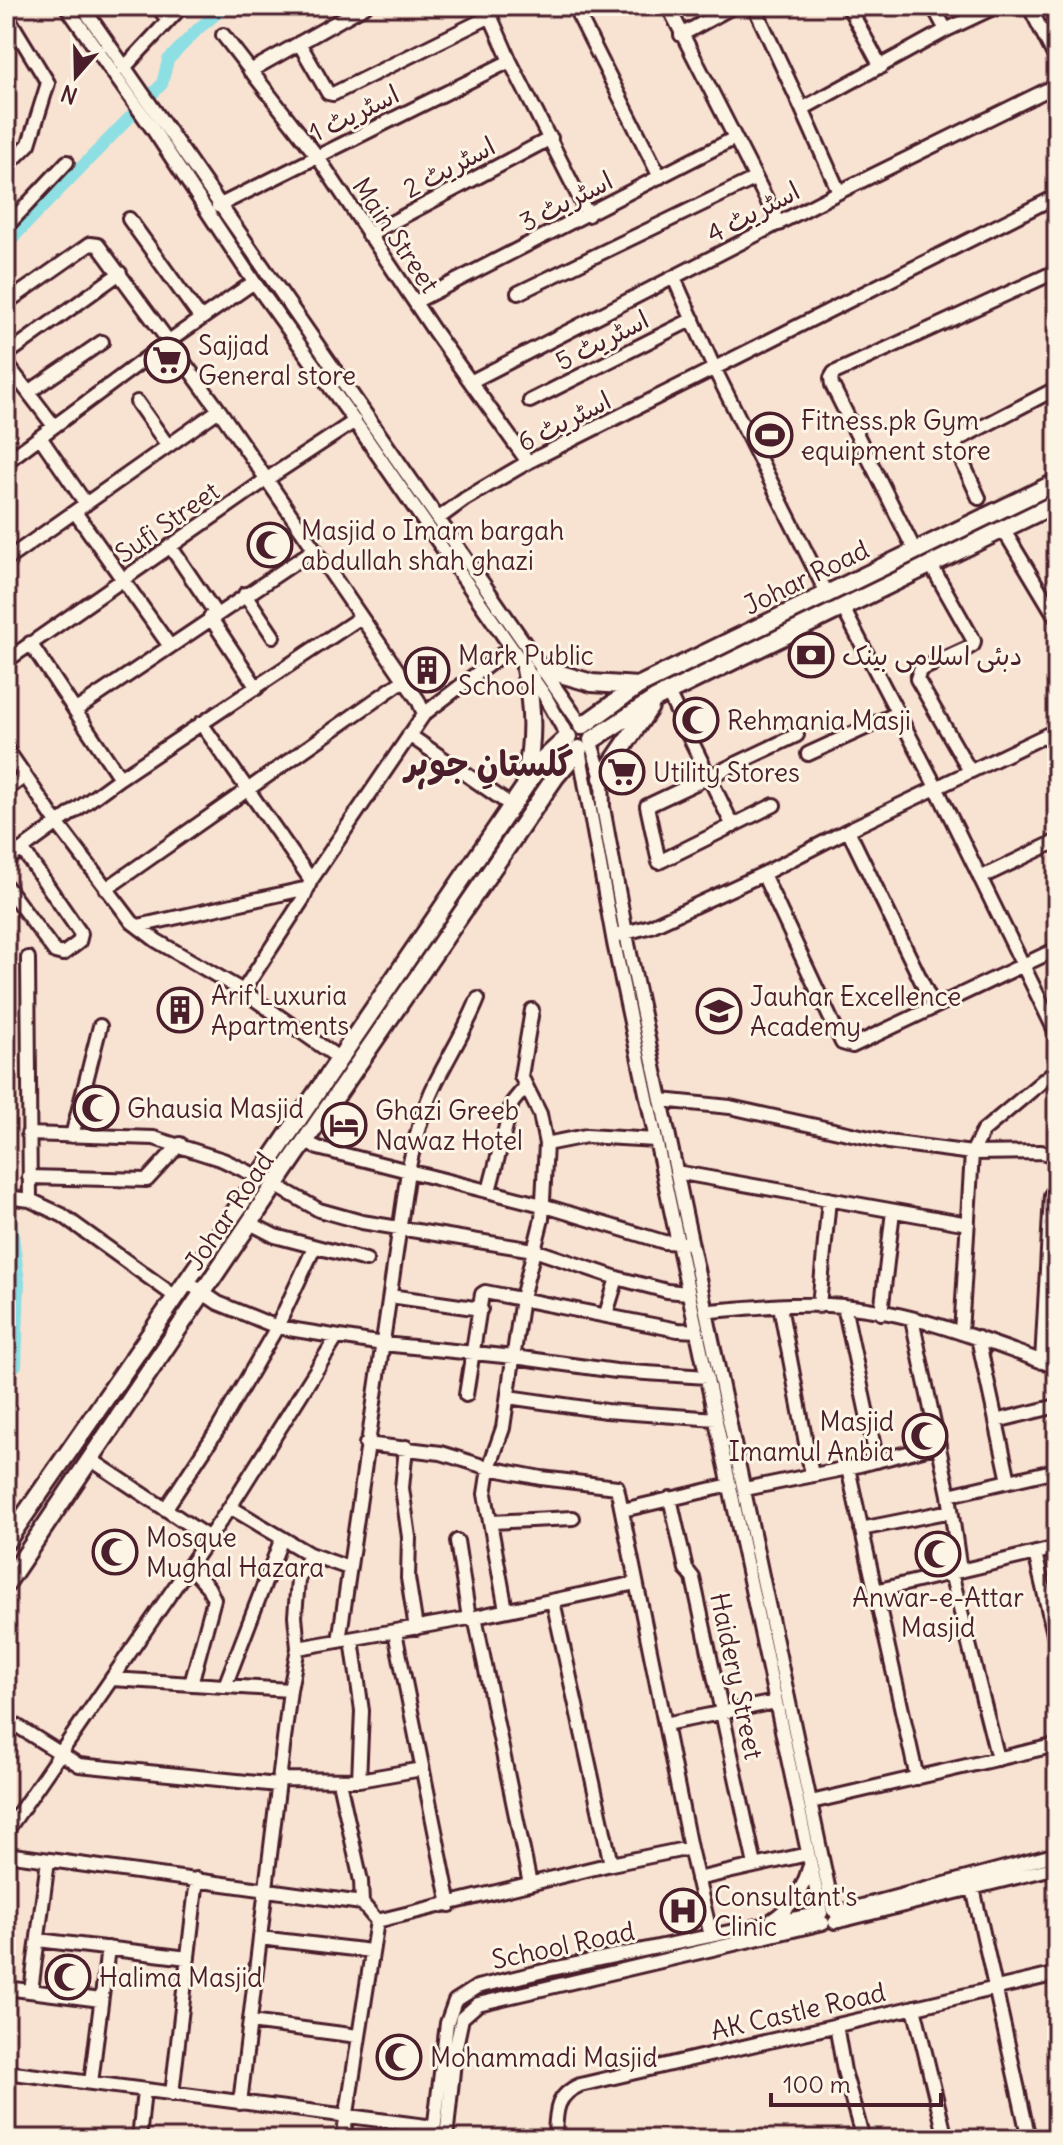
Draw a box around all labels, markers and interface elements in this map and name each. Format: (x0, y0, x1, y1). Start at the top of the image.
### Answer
north arrow (36, 36, 116, 116)
street label: اسٹریٹ 1 (304, 77, 404, 149)
text: N (57, 79, 81, 111)
street label: اسٹریٹ 2 (397, 129, 501, 205)
street label: اسٹریٹ 3 (514, 164, 618, 238)
street label: Main Street (345, 171, 447, 299)
street label: اسٹریٹ 4 (701, 174, 805, 250)
street label: اسٹریٹ 5 (550, 302, 654, 378)
place label: Sajjad General store (198, 329, 356, 392)
supermarket icon: Sajjad General store (143, 336, 191, 384)
street label: اسٹریٹ 6 (512, 383, 616, 459)
place label: Fitness.pk Gym equipment store (801, 404, 991, 467)
sports icon: Fitness.pk Gym equipment store (746, 411, 794, 459)
street label: Sufi Street (109, 474, 226, 570)
place label: Masjid o Imam bargah abdullah shah ghazi (301, 514, 564, 577)
mosque icon: Masjid o Imam bargah abdullah shah ghazi (246, 521, 294, 569)
street label: Johar Road (738, 532, 874, 622)
bank icon: دبئی اسلامی بینک (787, 631, 835, 679)
place label: Mark Public School (458, 639, 594, 702)
place label: دبئی اسلامی بینک (842, 639, 1022, 673)
building icon: Mark Public School (403, 646, 451, 694)
mosque icon: Rehmania Masji (672, 696, 720, 744)
place label: Rehmania Masji (727, 704, 911, 737)
district label: گلستانِ جوہر (402, 742, 573, 790)
supermarket icon: Utility Stores (598, 748, 646, 796)
place label: Utility Stores (653, 756, 800, 789)
place label: Arif Luxuria Apartments (211, 979, 349, 1042)
place label: Jauhar Excellence Academy (750, 980, 961, 1043)
building icon: Arif Luxuria Apartments (156, 986, 204, 1034)
school or university icon: Jauhar Excellence Academy (695, 987, 743, 1035)
mosque icon: Ghausia Masjid (72, 1084, 120, 1132)
place label: Ghausia Masjid (127, 1092, 304, 1125)
place label: Ghazi Greeb Nawaz Hotel (375, 1094, 523, 1157)
hotel icon: Ghazi Greeb Nawaz Hotel (320, 1101, 368, 1149)
street label: Johar Road (177, 1146, 281, 1276)
place label: Masjid Imamul Anbia (729, 1405, 894, 1468)
mosque icon: Masjid Imamul Anbia (901, 1412, 949, 1460)
place label: Mosque Mughal Hazara (146, 1521, 324, 1584)
mosque icon: Mosque Mughal Hazara (91, 1528, 139, 1576)
mosque icon: Anwar-e-Attar Masjid (914, 1530, 962, 1578)
place label: Anwar-e-Attar Masjid (852, 1581, 1024, 1644)
street label: Haidery Street (703, 1590, 771, 1763)
place label: Consultant's Clinic (714, 1880, 857, 1943)
hospital icon: Consultant's Clinic (659, 1887, 707, 1935)
street label: School Road (489, 1914, 637, 1976)
mosque icon: Halima Masjid (44, 1953, 92, 2001)
place label: Halima Masjid (99, 1961, 263, 1994)
street label: AK Castle Road (707, 1975, 889, 2047)
mosque icon: Mohammadi Masjid (375, 2033, 423, 2081)
place label: Mohammadi Masjid (430, 2041, 657, 2074)
scale bar (771, 2057, 941, 2107)
text: 100 m (783, 2069, 851, 2099)

